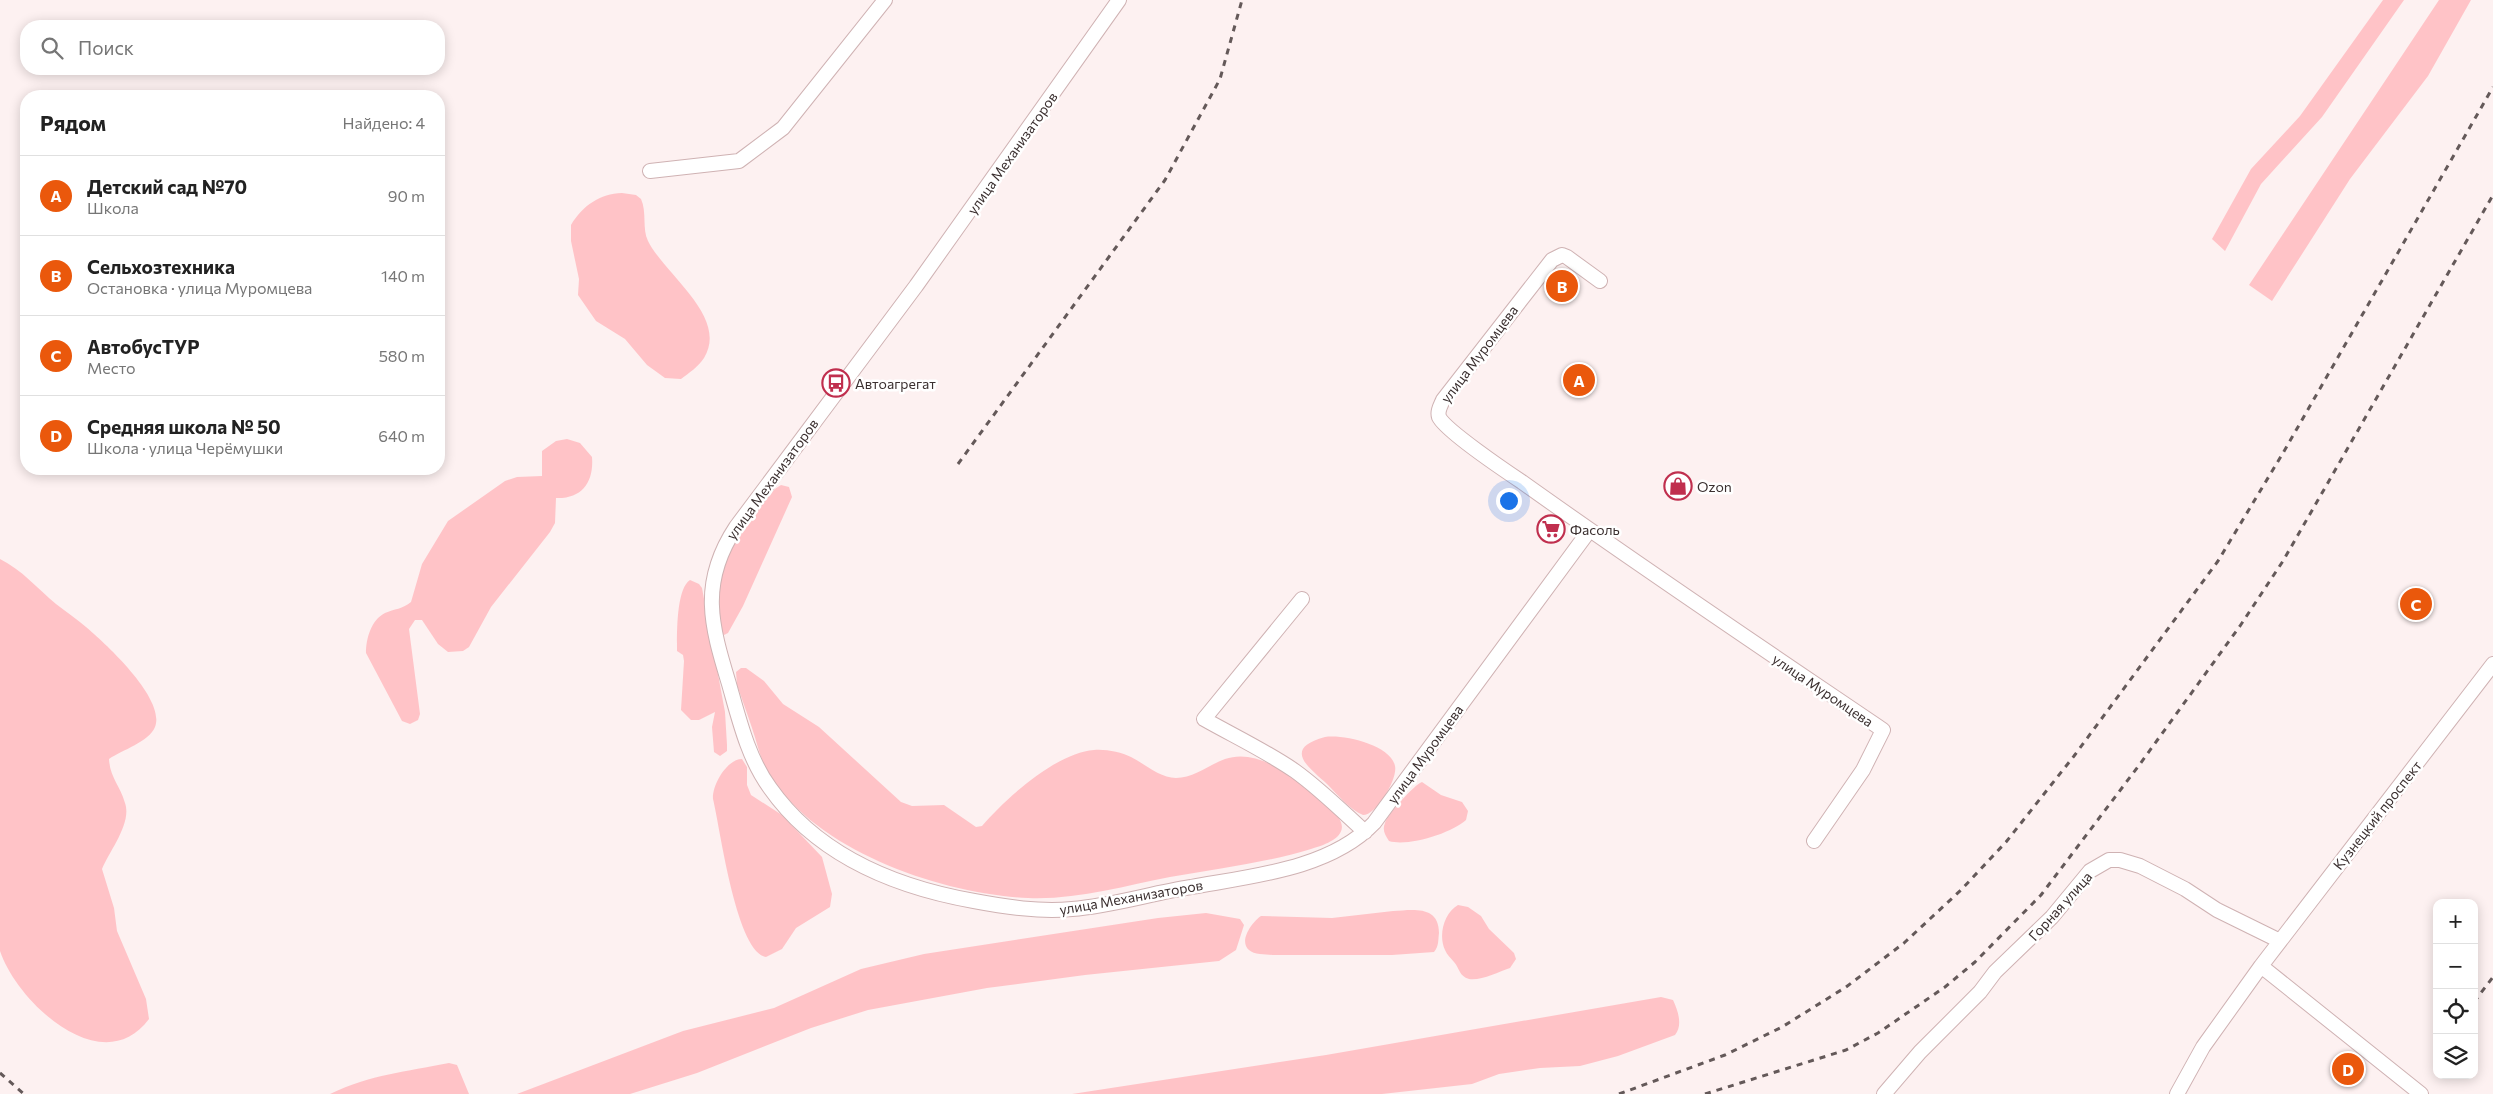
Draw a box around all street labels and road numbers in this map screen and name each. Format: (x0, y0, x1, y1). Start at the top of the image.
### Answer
street label: улица Механизаторов (963, 89, 1061, 217)
street label: улица Муромцева (1437, 302, 1521, 406)
street label: улица Механизаторов (722, 415, 822, 543)
street label: улица Муромцева (1769, 650, 1877, 730)
street label: улица Муромцева (1383, 701, 1467, 807)
street label: Кузнецкий проспект (2329, 757, 2425, 873)
street label: Горная улица (2025, 868, 2095, 944)
street label: улица Механизаторов (1058, 876, 1204, 918)

